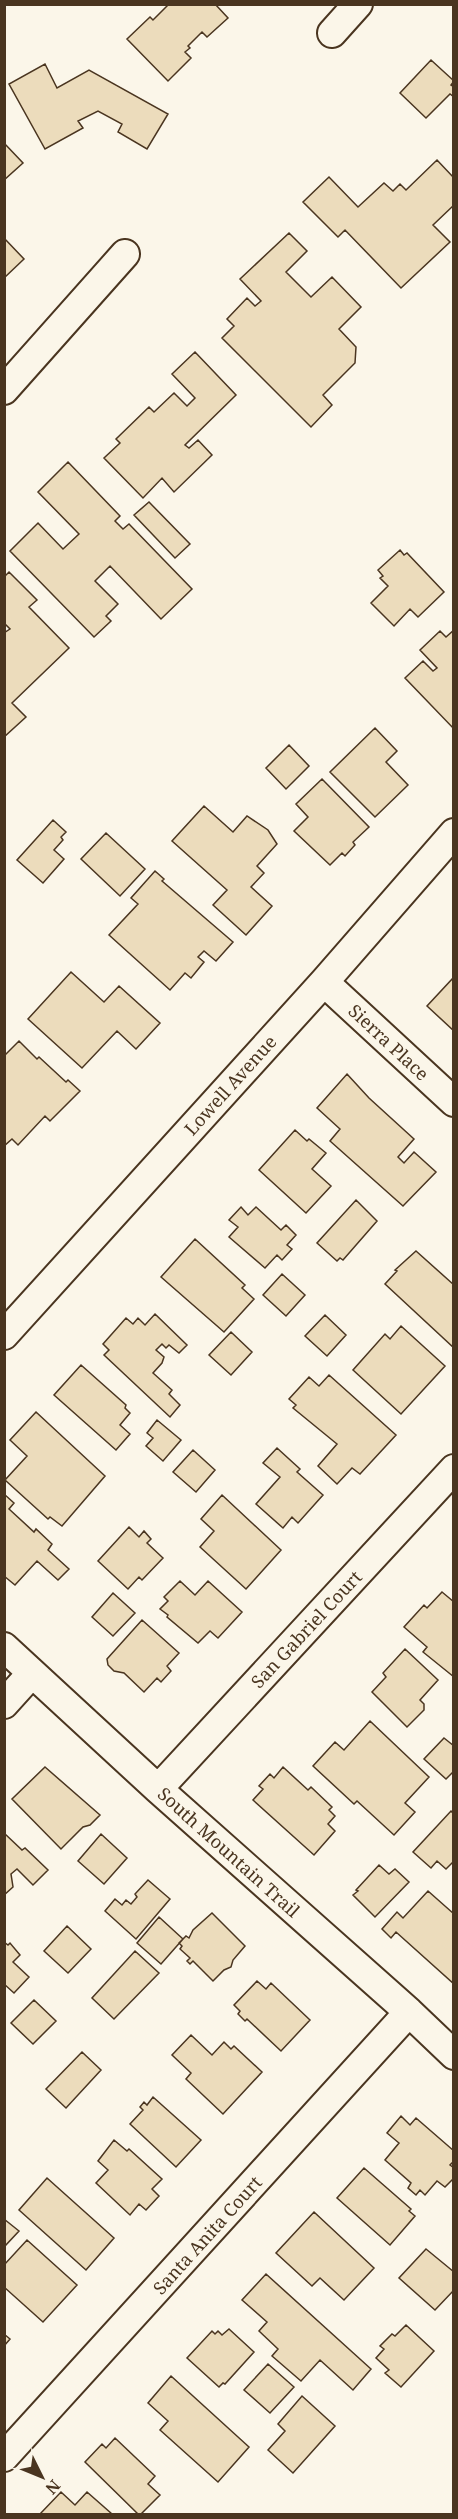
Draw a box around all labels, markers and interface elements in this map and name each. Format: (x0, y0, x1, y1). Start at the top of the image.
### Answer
street label: Sierra Place (344, 999, 434, 1085)
street label: Lowell Avenue (179, 1030, 281, 1140)
street label: San Gabriel Court (245, 1565, 367, 1693)
street label: South Mountain Trail (153, 1782, 306, 1923)
street label: Santa Anita Court (147, 2171, 267, 2299)
north arrow (12, 2447, 72, 2507)
text: N (40, 2475, 65, 2500)

